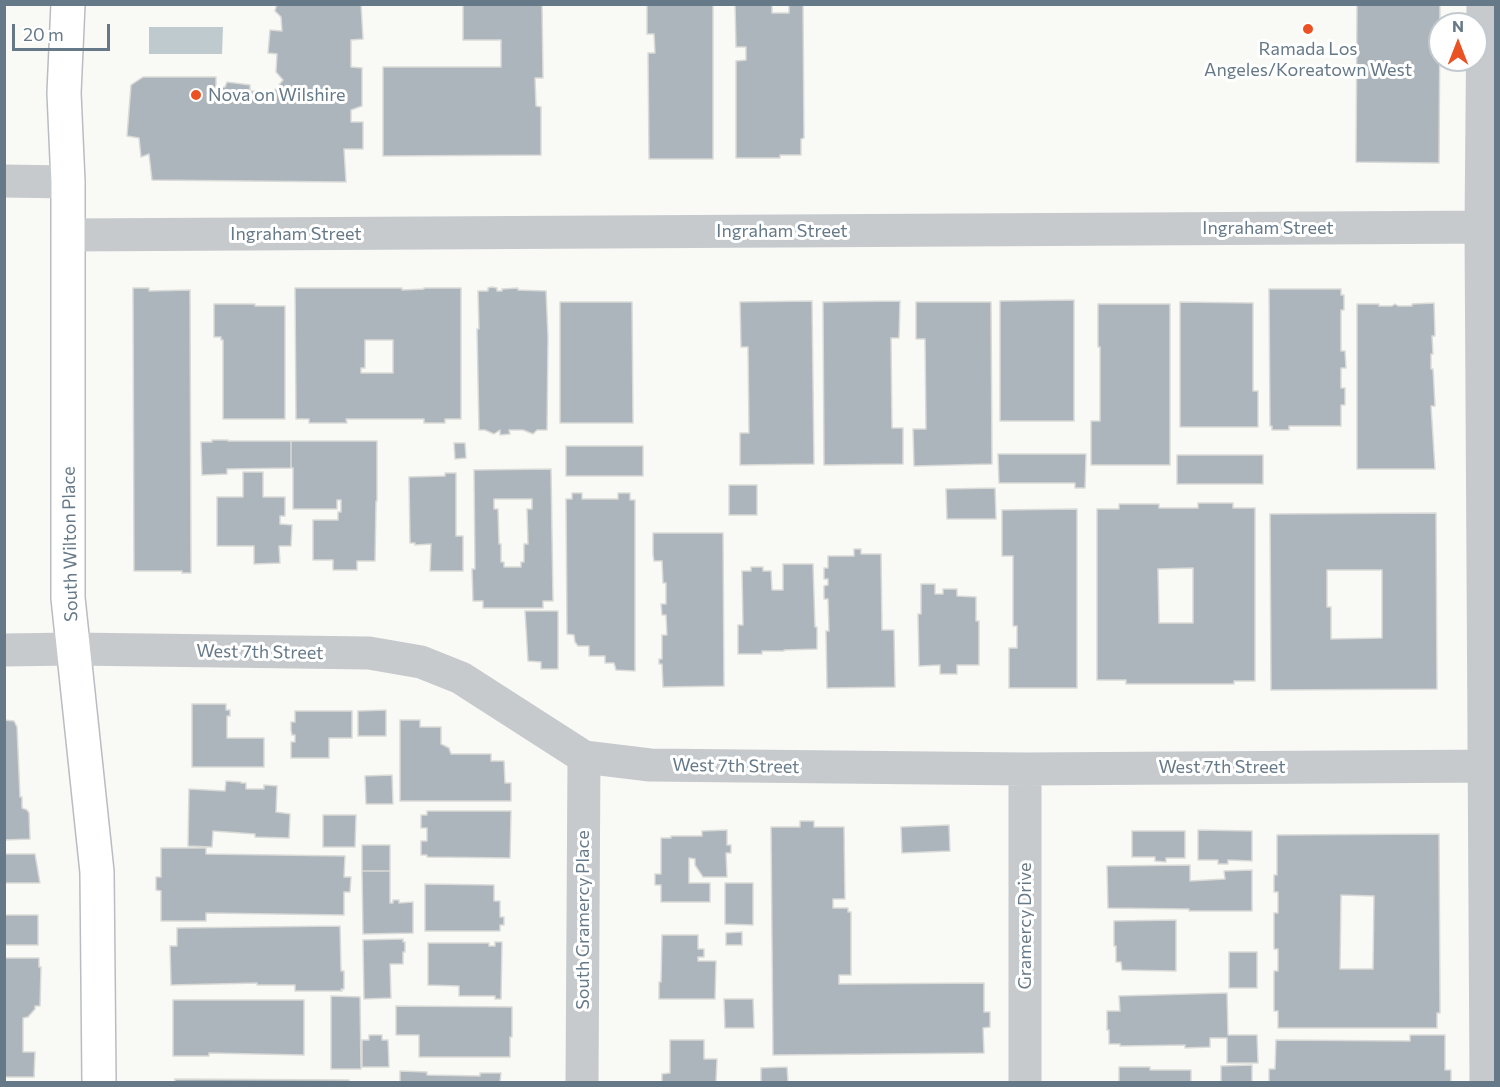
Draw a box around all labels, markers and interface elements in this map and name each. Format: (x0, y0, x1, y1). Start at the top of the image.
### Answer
scale bar (15, 12, 112, 50)
north arrow (1428, 12, 1488, 72)
text: N (1452, 16, 1464, 35)
marker: Ramada Los Angeles/Koreatown West (1301, 22, 1315, 36)
text: 20 m (23, 23, 64, 45)
place label: Ramada Los Angeles/Koreatown West (1204, 38, 1412, 80)
place label: Nova on Wilshire (208, 84, 346, 106)
marker: Nova on Wilshire (189, 88, 203, 102)
street label: Ingraham Street (1202, 217, 1334, 239)
street label: Ingraham Street (716, 220, 848, 242)
street label: Ingraham Street (230, 223, 362, 245)
street label: South Wilton Place (58, 466, 82, 622)
street label: West 7th Street (196, 640, 324, 664)
street label: West 7th Street (672, 754, 800, 778)
street label: West 7th Street (1158, 756, 1286, 778)
street label: South Gramercy Place (572, 830, 594, 1010)
street label: Gramercy Drive (1014, 863, 1036, 989)

